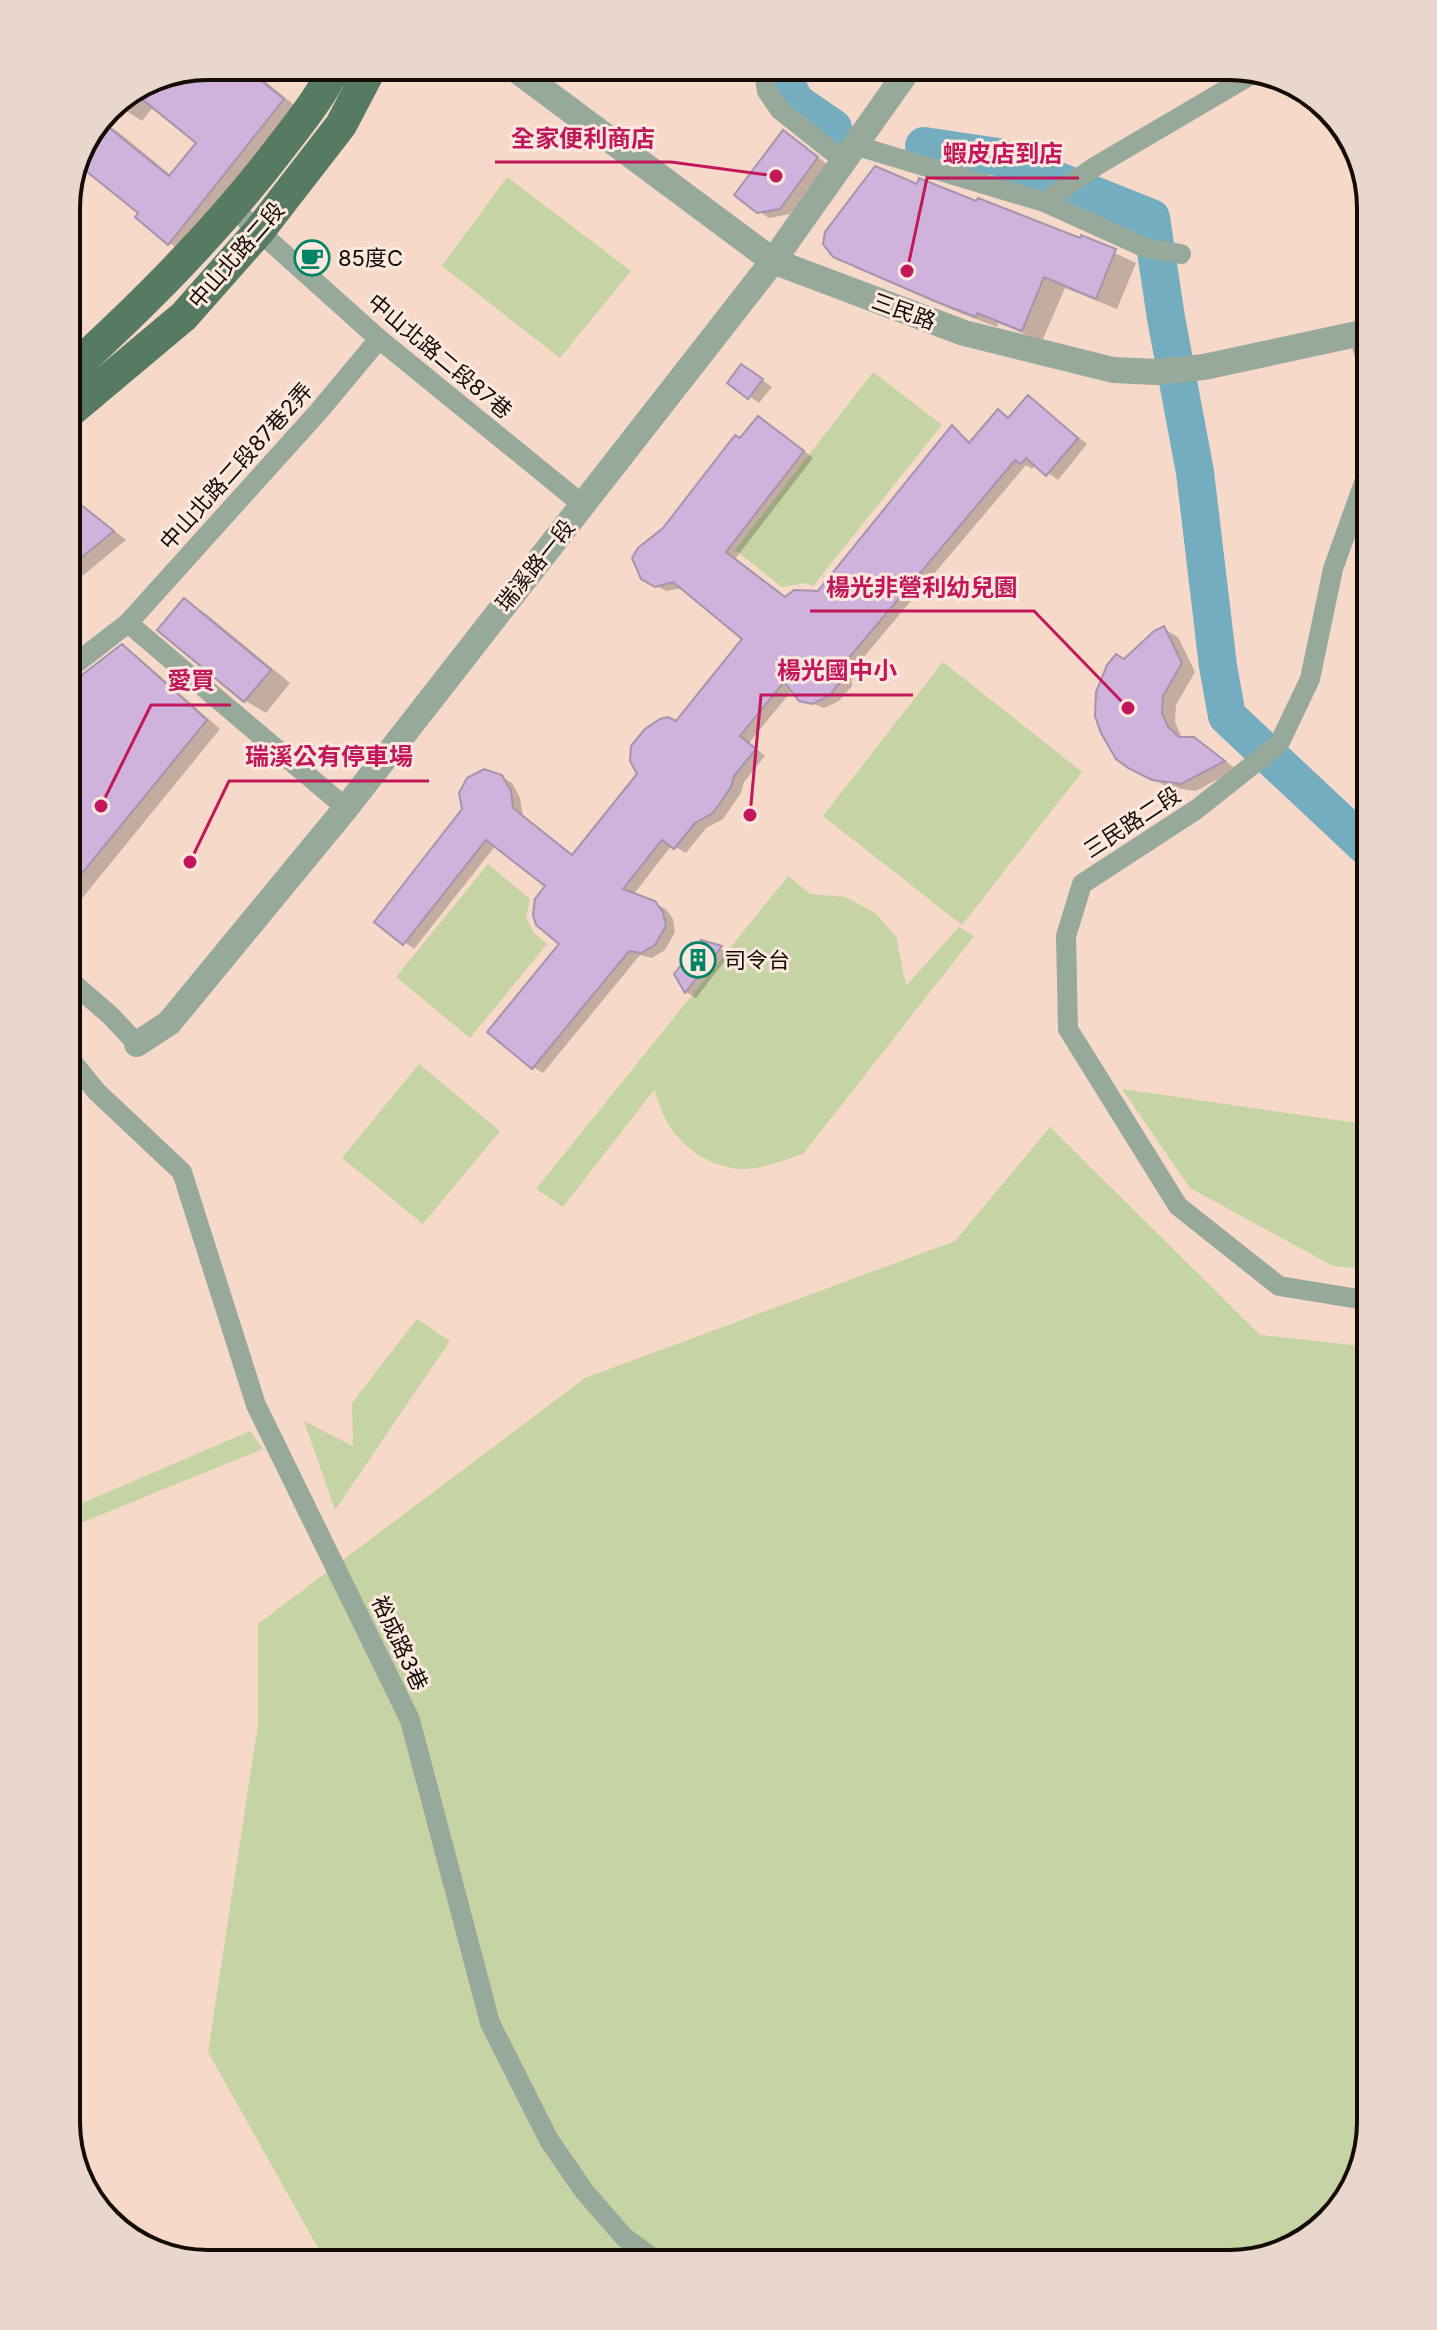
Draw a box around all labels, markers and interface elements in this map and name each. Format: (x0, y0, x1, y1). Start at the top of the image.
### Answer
callout: 全家便利商店 (495, 114, 671, 162)
text: 全家便利商店 (511, 124, 655, 153)
callout: 蝦皮店到店 (927, 130, 1079, 178)
text: 蝦皮店到店 (943, 139, 1063, 168)
street label: 中山北路二段 (183, 197, 289, 313)
cafe icon: 85度C (293, 239, 331, 277)
place label: 85度C (338, 245, 403, 271)
street label: 三民路 (869, 287, 939, 335)
street label: 中山北路二段87巷 (363, 288, 517, 424)
street label: 中山北路二段87巷2弄 (154, 377, 318, 555)
street label: 瑞溪路一段 (490, 514, 580, 616)
callout: 楊光非營利幼兒園 (810, 563, 1034, 611)
text: 楊光非營利幼兒園 (826, 573, 1018, 602)
callout: 楊光國中小 (761, 647, 913, 695)
text: 楊光國中小 (777, 656, 897, 685)
callout: 愛買 (151, 657, 231, 705)
text: 愛買 (167, 666, 215, 695)
callout: 瑞溪公有停車場 (229, 733, 429, 781)
text: 瑞溪公有停車場 (245, 742, 413, 771)
street label: 三民路二段 (1079, 781, 1185, 863)
building icon: 司令台 (679, 941, 717, 979)
place label: 司令台 (724, 947, 790, 973)
street label: 裕成路3巷 (367, 1591, 433, 1695)

